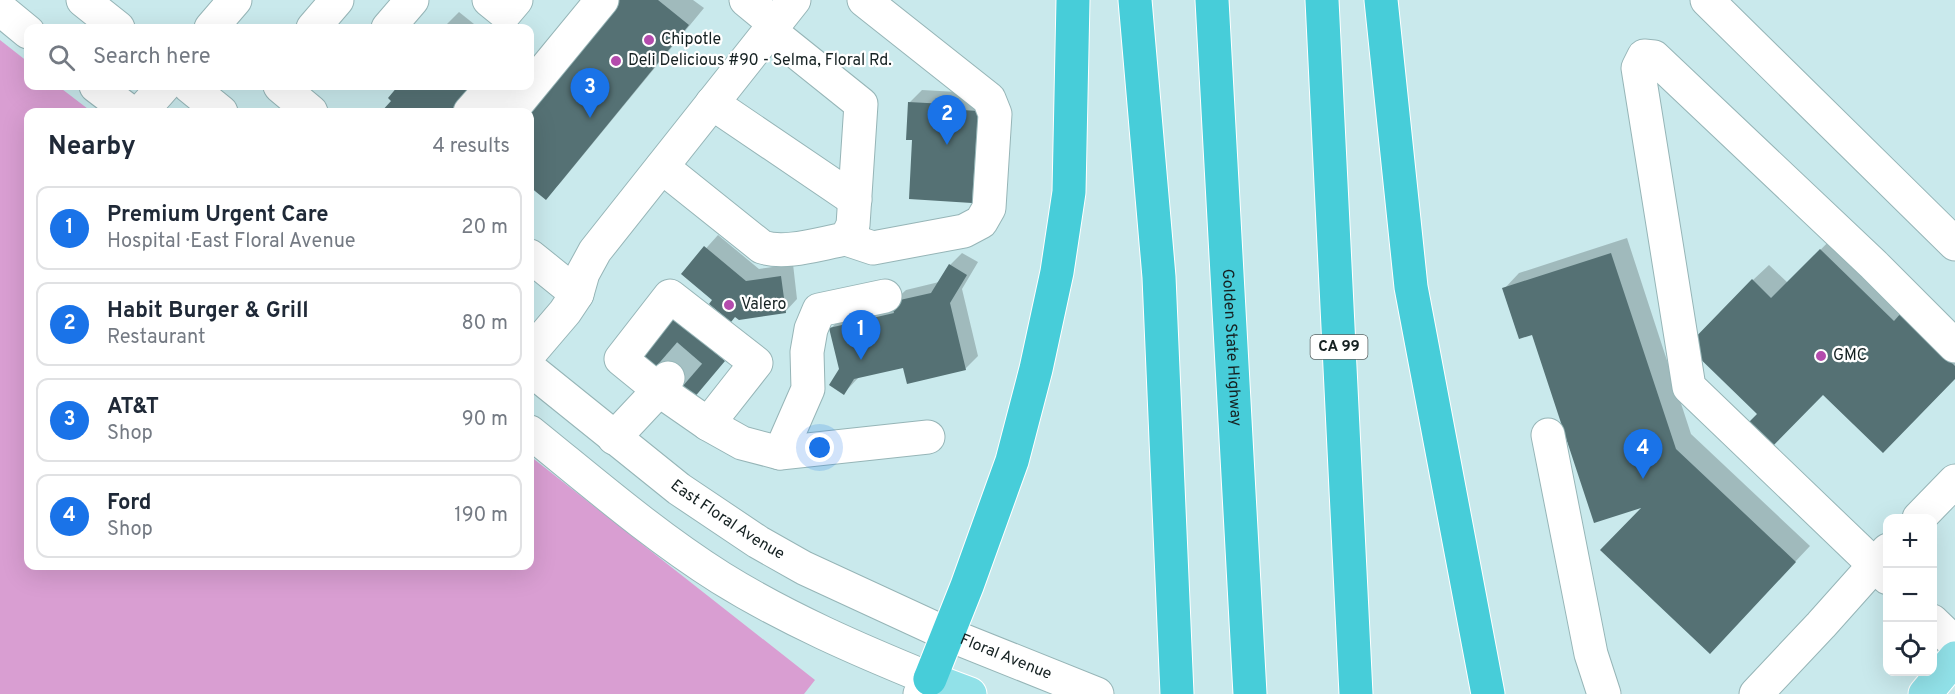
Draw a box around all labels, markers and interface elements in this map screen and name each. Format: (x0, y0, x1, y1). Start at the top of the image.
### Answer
search box (24, 24, 534, 90)
place label: Chipotle (661, 30, 721, 50)
marker: Chipotle (642, 33, 656, 47)
icon: search (45, 41, 78, 74)
text: Search here (93, 44, 211, 71)
place label: Deli Delicious #90 - Selma, Floral Rd. (628, 51, 892, 71)
marker: Deli Delicious #90 - Selma, Floral Rd. (609, 54, 623, 68)
pin: 3 (570, 68, 610, 118)
pin: 2 (928, 96, 966, 145)
text: Nearby (48, 131, 136, 164)
text: 4 results (433, 134, 510, 160)
text: Premium Urgent Care (107, 202, 329, 229)
text: 1 (66, 215, 74, 241)
text: 20 m (461, 215, 508, 241)
text: Hospital · East Floral Avenue (107, 229, 356, 255)
street label: Golden State Highway (1217, 268, 1245, 427)
place label: Valero (741, 295, 787, 315)
text: Habit Burger & Grill (107, 298, 309, 325)
marker: Valero (722, 298, 736, 312)
pin: 1 (842, 310, 880, 360)
text: 2 (63, 311, 76, 337)
text: 80 m (462, 311, 508, 337)
text: Restaurant (107, 325, 206, 351)
road number: CA 99 (1310, 335, 1368, 359)
place label: GMC (1833, 346, 1867, 366)
marker: GMC (1814, 349, 1828, 363)
text: AT&T (107, 394, 159, 421)
text: 3 (64, 407, 76, 433)
text: 90 m (462, 407, 508, 433)
text: Shop (107, 421, 153, 447)
pin: 4 (1624, 430, 1662, 479)
your location (805, 433, 834, 462)
street label: East Floral Avenue (666, 476, 788, 565)
text: Ford (107, 490, 152, 517)
text: 4 (63, 503, 76, 529)
text: 190 m (454, 503, 508, 529)
map controls (1883, 514, 1937, 676)
button: + (1883, 514, 1937, 568)
text: Shop (107, 517, 153, 543)
button: − (1883, 568, 1937, 622)
button: locate (1883, 622, 1937, 676)
street label: Floral Avenue (957, 630, 1055, 685)

